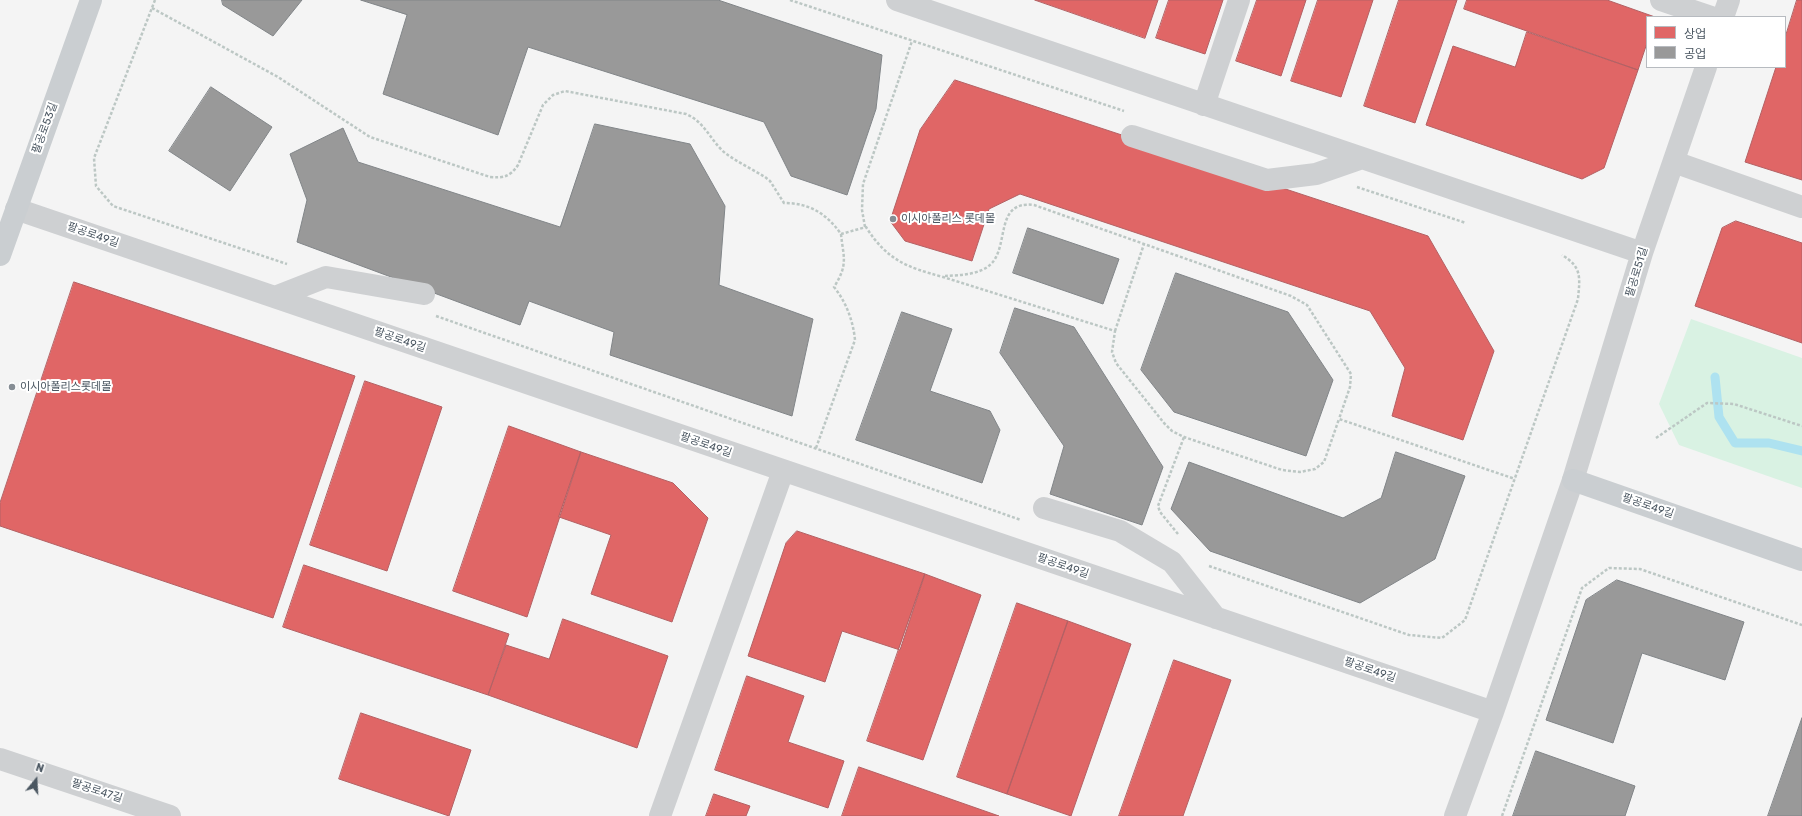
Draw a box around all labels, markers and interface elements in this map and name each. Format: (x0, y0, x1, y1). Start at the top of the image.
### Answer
legend (1646, 16, 1786, 68)
text: 상업 (1684, 27, 1706, 41)
text: 공업 (1684, 47, 1706, 61)
street label: 팔공로53길 (30, 101, 60, 155)
place label: 이시아폴리스 롯데몰 (901, 212, 995, 226)
marker: 이시아폴리스 롯데몰 (888, 214, 898, 224)
street label: 팔공로49길 (65, 220, 121, 250)
street label: 팔공로51길 (1623, 245, 1651, 299)
street label: 팔공로49길 (372, 325, 428, 355)
place label: 이시아폴리스롯데몰 (20, 380, 111, 394)
marker: 이시아폴리스롯데몰 (7, 382, 17, 392)
street label: 팔공로49길 (678, 430, 734, 460)
street label: 팔공로49길 (1620, 491, 1676, 521)
street label: 팔공로49길 (1035, 551, 1091, 581)
street label: 팔공로49길 (1342, 655, 1398, 685)
north arrow (16, 760, 56, 800)
text: N (34, 761, 46, 776)
street label: 팔공로47길 (70, 777, 124, 805)

